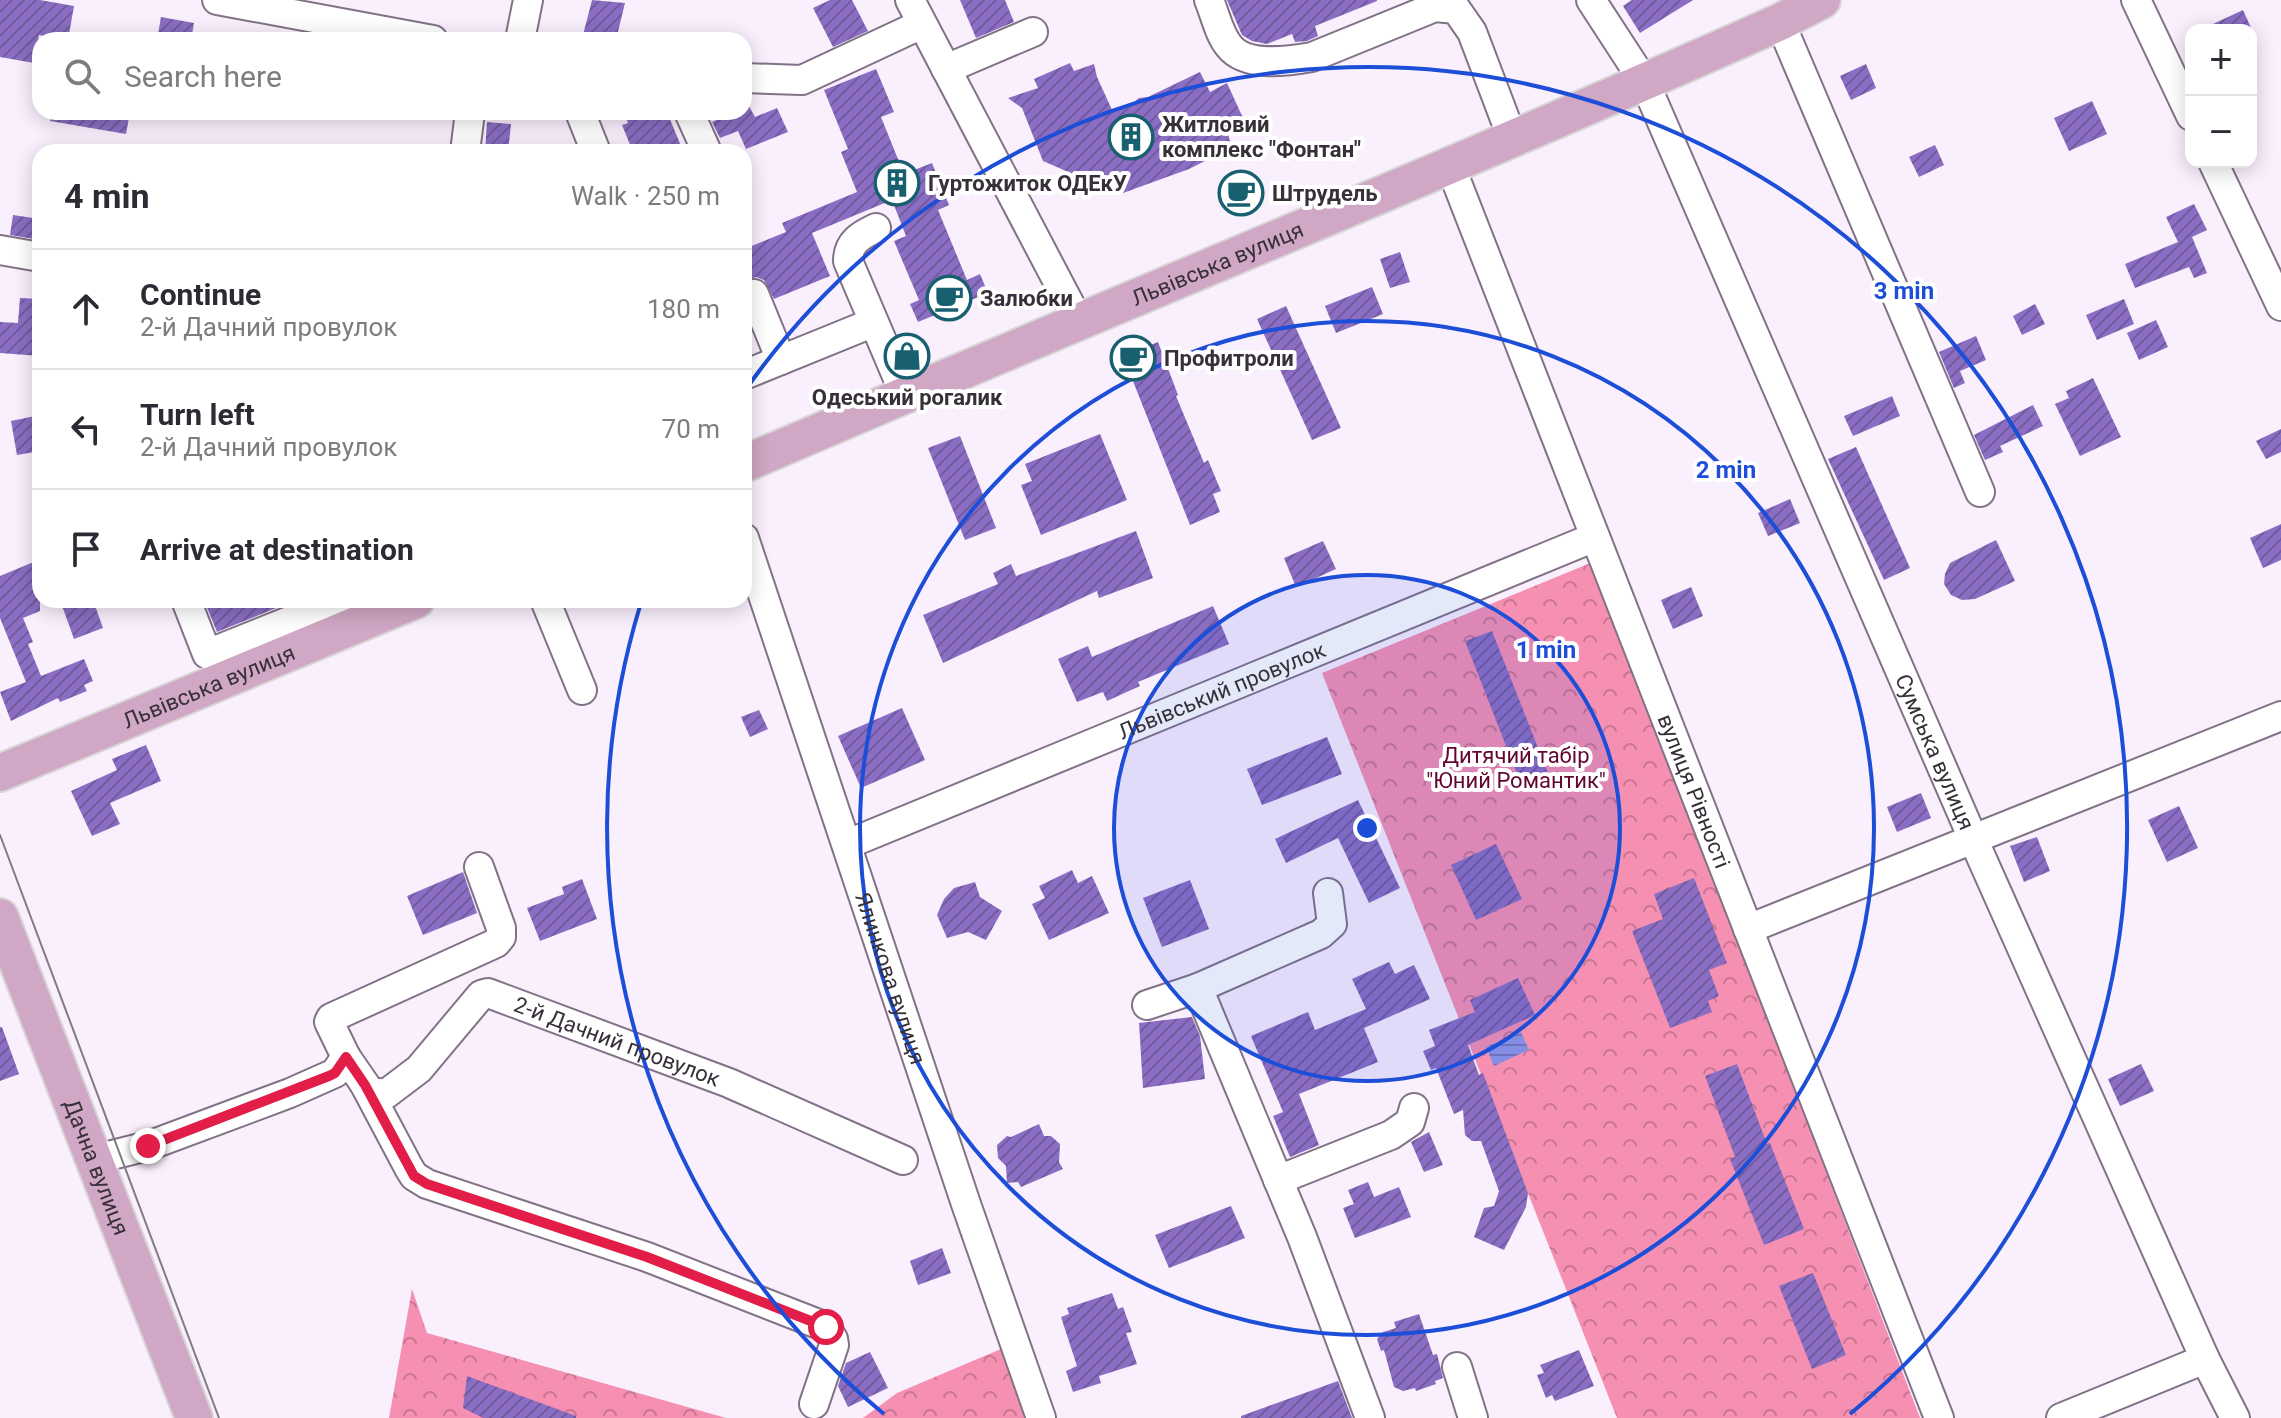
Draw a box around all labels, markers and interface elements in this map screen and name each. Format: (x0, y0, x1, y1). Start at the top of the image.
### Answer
map controls (2185, 24, 2257, 168)
button: + (2185, 24, 2257, 96)
search box (32, 32, 752, 120)
icon: search (60, 54, 104, 98)
text: Search here (124, 59, 282, 94)
button: − (2185, 96, 2257, 168)
place label: Житловий комплекс "Фонтан" (1162, 112, 1361, 162)
building icon: Житловий комплекс "Фонтан" (1107, 113, 1155, 161)
building icon: Гуртожиток ОДЕкУ (873, 159, 921, 207)
cafe icon: Штрудель (1217, 169, 1265, 217)
place label: Гуртожиток ОДЕкУ (928, 171, 1127, 196)
text: 4 min (64, 176, 149, 216)
text: Walk · 250 m (571, 181, 720, 211)
place label: Штрудель (1272, 181, 1378, 206)
street label: Львівська вулиця (1128, 217, 1307, 311)
cafe icon: Залюбки (925, 274, 973, 322)
text: Continue (140, 277, 261, 312)
text: 3 min (1874, 277, 1934, 305)
place label: Залюбки (980, 286, 1073, 311)
icon: ahead (64, 287, 108, 331)
text: 180 m (647, 294, 720, 324)
text: 2-й Дачний провулок (140, 312, 397, 342)
shop icon: Одеський рогалик (883, 332, 931, 380)
cafe icon: Профитроли (1109, 334, 1157, 382)
place label: Профитроли (1164, 346, 1294, 371)
place label: Одеський рогалик (812, 385, 1003, 410)
text: Turn left (140, 397, 255, 432)
icon: left (64, 407, 108, 451)
text: 70 m (662, 414, 720, 444)
text: 2-й Дачний провулок (140, 432, 397, 462)
text: 2 min (1696, 456, 1756, 484)
icon: arrive (64, 527, 108, 571)
text: Arrive at destination (140, 532, 414, 567)
text: 1 min (1516, 636, 1576, 664)
street label: Львівський провулок (1115, 637, 1329, 745)
street label: Львівська вулиця (119, 640, 299, 734)
street label: Сумська вулиця (1890, 670, 1979, 833)
street label: вулиця Рівності (1653, 711, 1735, 872)
park label: Дитячий табір "Юний Романтик" (1426, 743, 1606, 793)
centre of rings (1353, 814, 1381, 842)
street label: Ялинкова вулиця (850, 889, 930, 1067)
street label: 2-й Дачний провулок (511, 992, 724, 1092)
street label: Дачна вулиця (59, 1096, 134, 1239)
route end (130, 1128, 166, 1164)
route start (808, 1309, 844, 1345)

